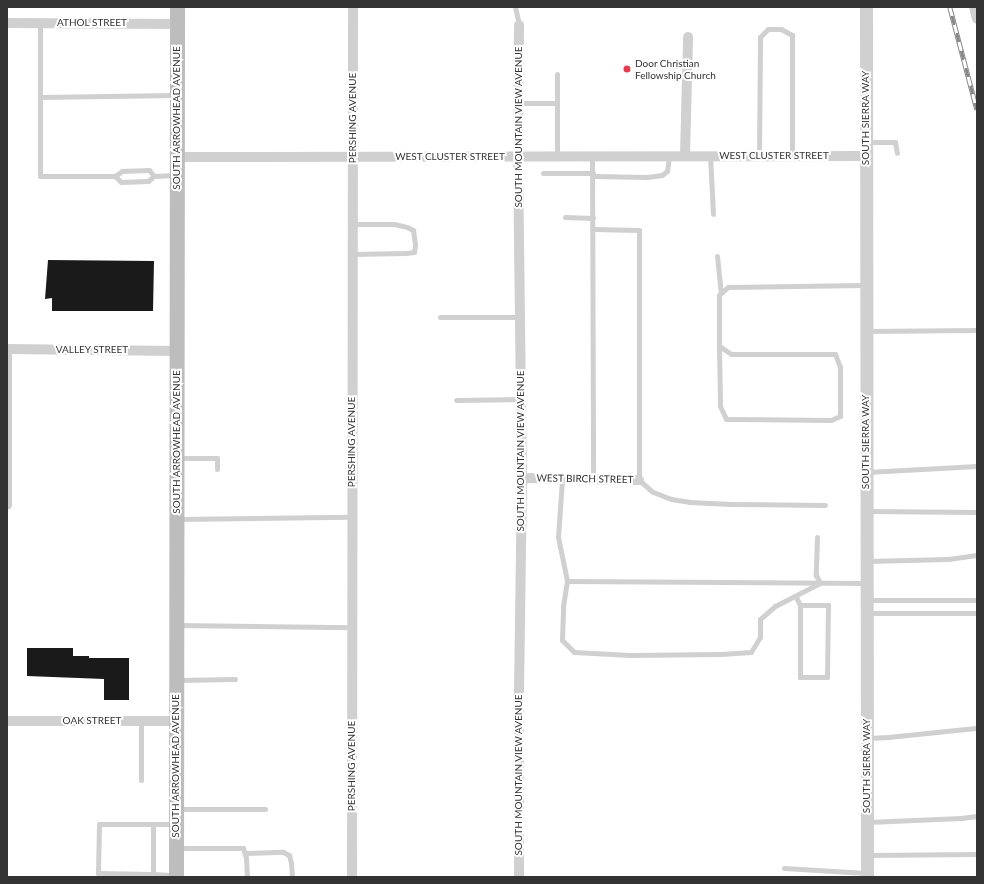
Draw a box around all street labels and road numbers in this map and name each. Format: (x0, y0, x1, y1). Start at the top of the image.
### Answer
street label: ATHOL STREET (57, 17, 127, 29)
street label: SOUTH ARROWHEAD AVENUE (171, 46, 183, 190)
street label: SOUTH MOUNTAIN VIEW AVENUE (513, 46, 525, 208)
street label: SOUTH SIERRA WAY (860, 71, 872, 165)
street label: PERSHING AVENUE (347, 73, 359, 163)
street label: WEST CLUSTER STREET (719, 150, 829, 162)
street label: WEST CLUSTER STREET (395, 151, 505, 163)
street label: VALLEY STREET (56, 344, 128, 356)
street label: SOUTH ARROWHEAD AVENUE (171, 370, 183, 514)
street label: SOUTH MOUNTAIN VIEW AVENUE (515, 370, 527, 532)
street label: SOUTH SIERRA WAY (860, 395, 872, 489)
street label: PERSHING AVENUE (346, 397, 358, 487)
street label: WEST BIRCH STREET (536, 472, 634, 486)
street label: SOUTH ARROWHEAD AVENUE (170, 694, 182, 838)
street label: SOUTH MOUNTAIN VIEW AVENUE (513, 694, 525, 856)
street label: OAK STREET (63, 715, 121, 727)
street label: SOUTH SIERRA WAY (861, 719, 873, 813)
street label: PERSHING AVENUE (346, 721, 358, 811)

